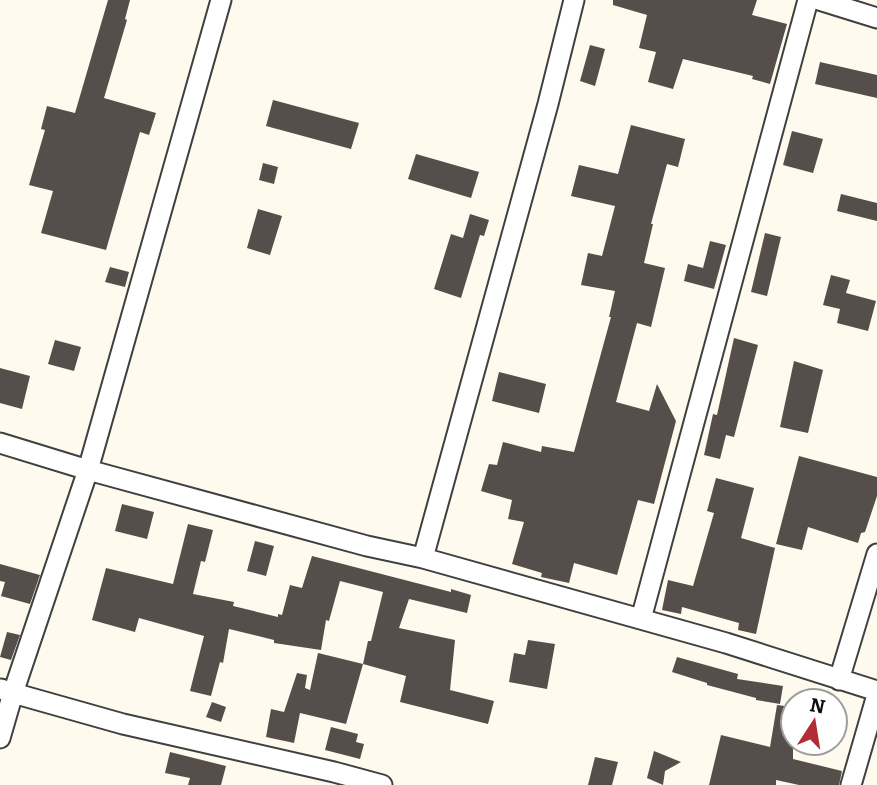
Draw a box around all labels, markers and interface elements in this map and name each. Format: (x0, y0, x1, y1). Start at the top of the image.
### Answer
north arrow (779, 687, 849, 757)
text: N (808, 693, 827, 719)

